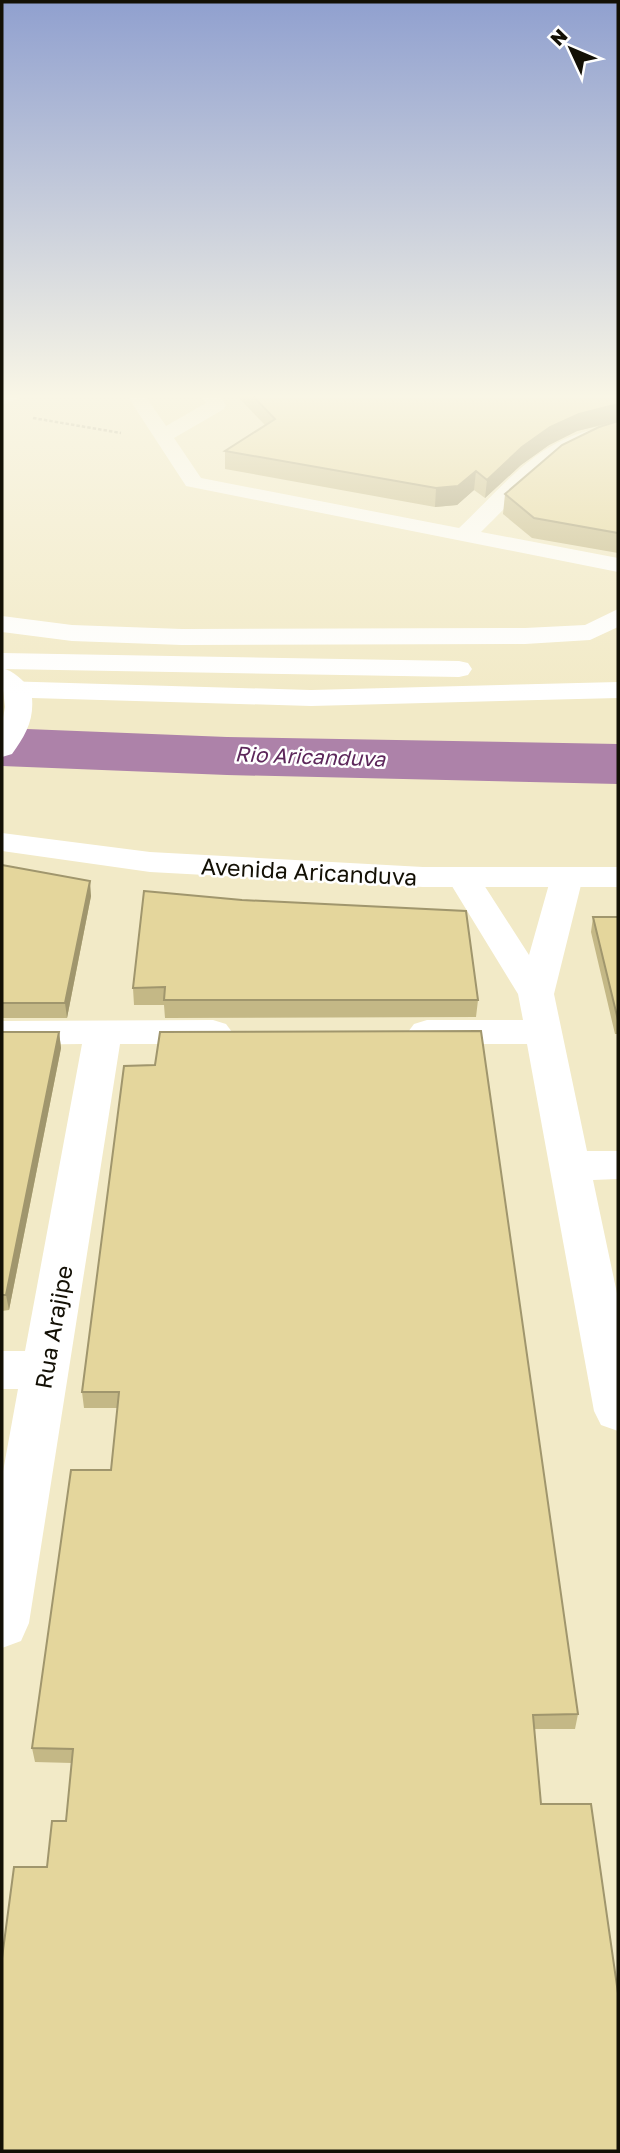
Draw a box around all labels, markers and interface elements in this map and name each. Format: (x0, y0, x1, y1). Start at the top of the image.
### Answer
north arrow (536, 14, 606, 84)
text: N (545, 24, 572, 50)
water label: Rio Aricanduva (234, 740, 387, 772)
street label: Avenida Aricanduva (200, 851, 418, 891)
street label: Rua Arajipe (28, 1263, 78, 1391)

